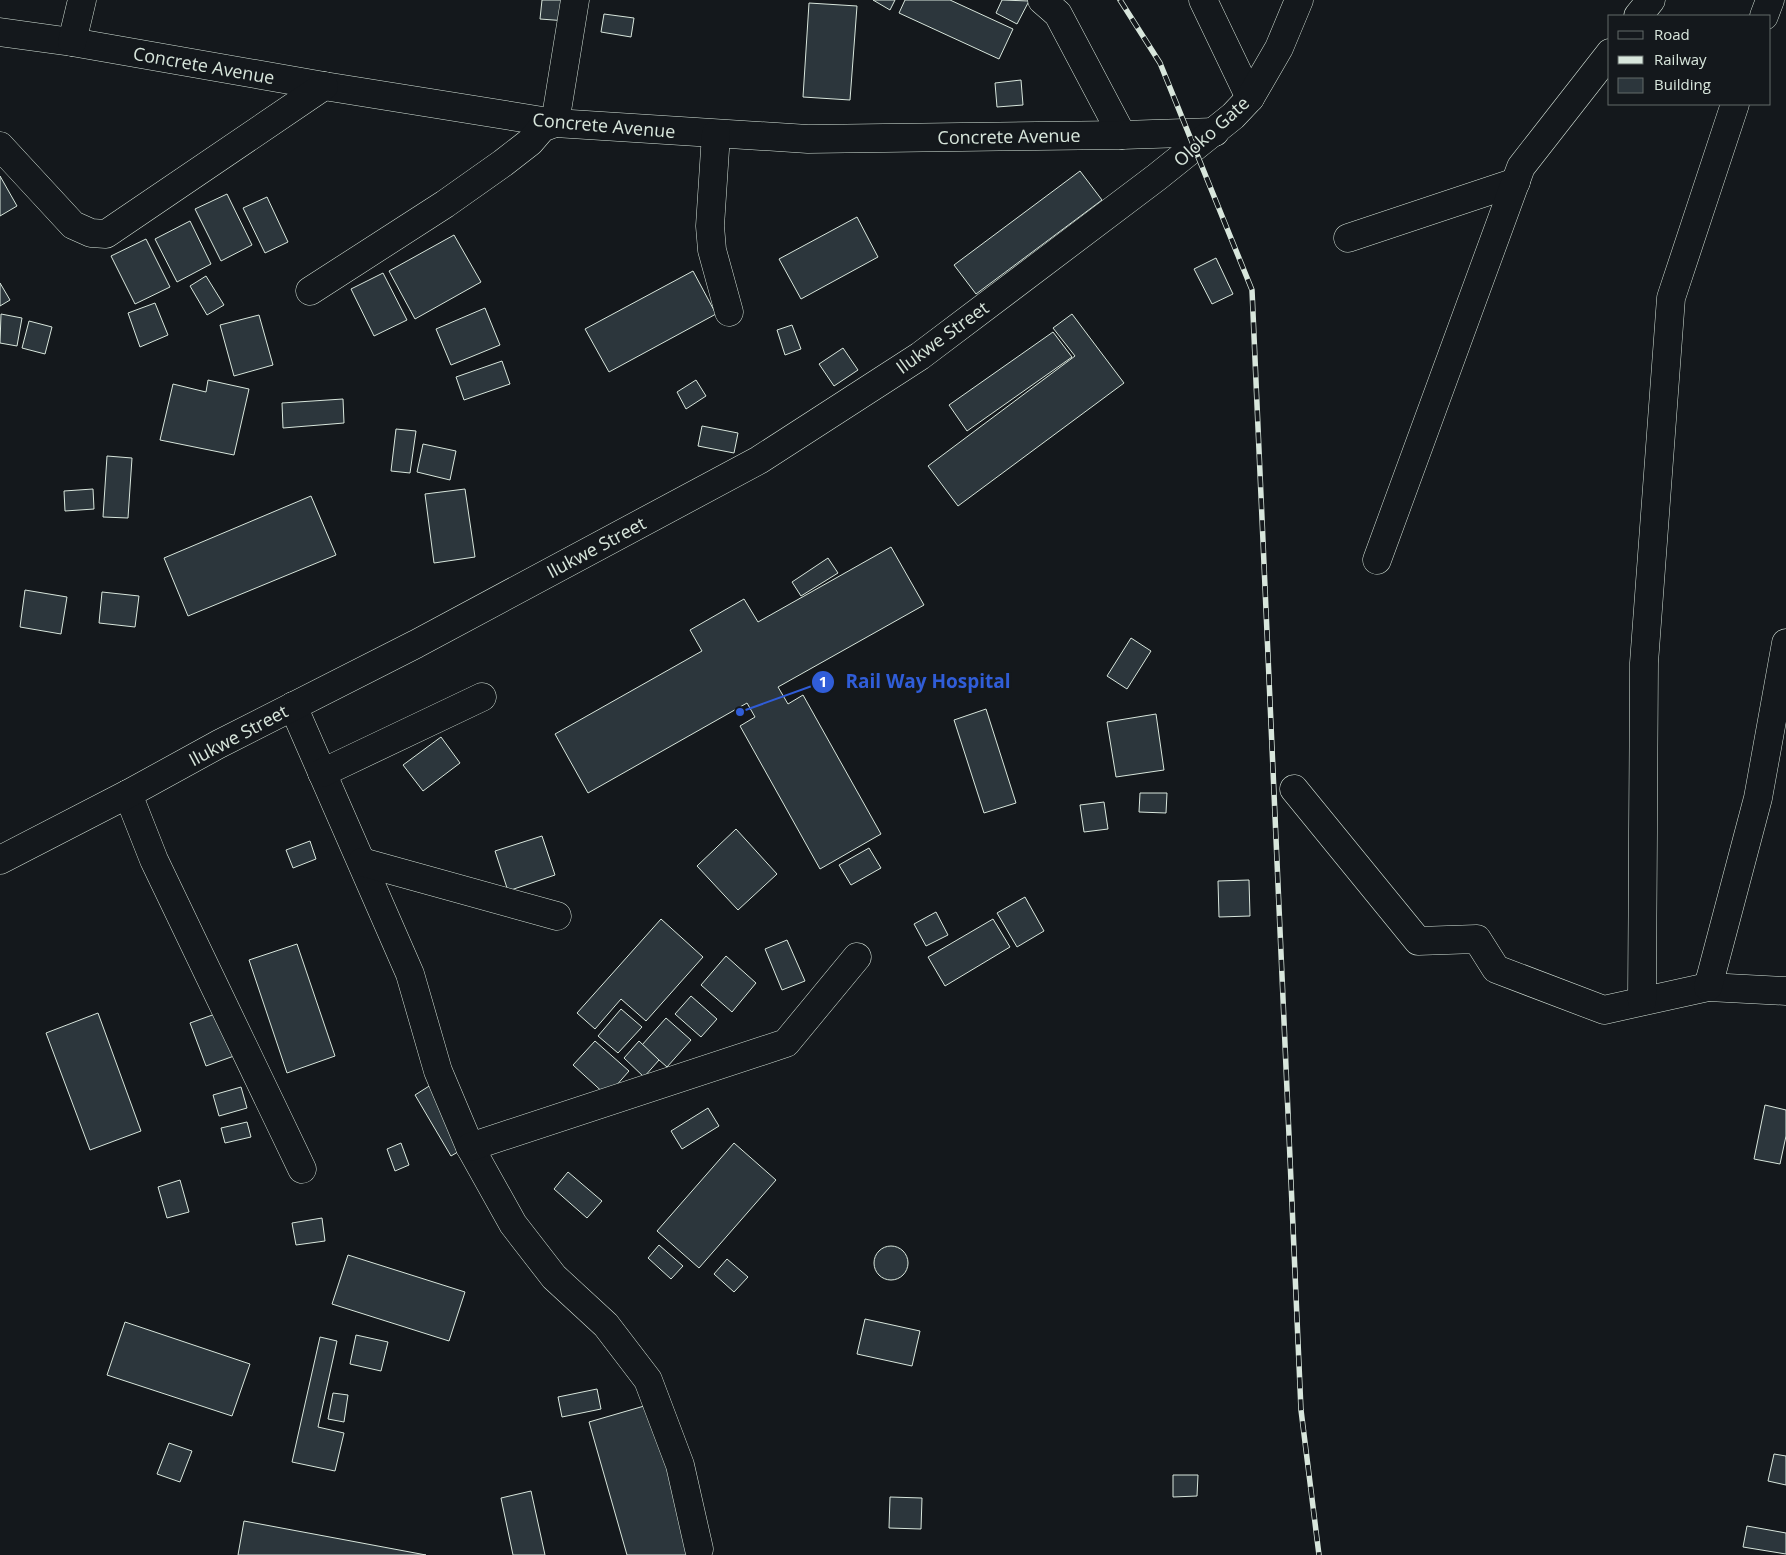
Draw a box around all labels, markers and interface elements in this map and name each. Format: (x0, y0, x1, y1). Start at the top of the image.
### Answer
legend (1608, 15, 1771, 105)
text: Road (1654, 24, 1690, 44)
street label: Concrete Avenue (131, 41, 277, 89)
text: Railway (1654, 49, 1707, 69)
text: Building (1654, 74, 1711, 94)
street label: Oloko Gate (1168, 91, 1254, 171)
street label: Concrete Avenue (532, 107, 676, 143)
street label: Concrete Avenue (937, 123, 1081, 149)
street label: Ilukwe Street (891, 295, 993, 379)
street label: Ilukwe Street (542, 511, 650, 583)
callout: Rail Way Hospital (810, 665, 1021, 699)
text: Rail Way Hospital (845, 668, 1011, 694)
text: 1 (819, 671, 827, 691)
street label: Ilukwe Street (184, 699, 292, 771)

